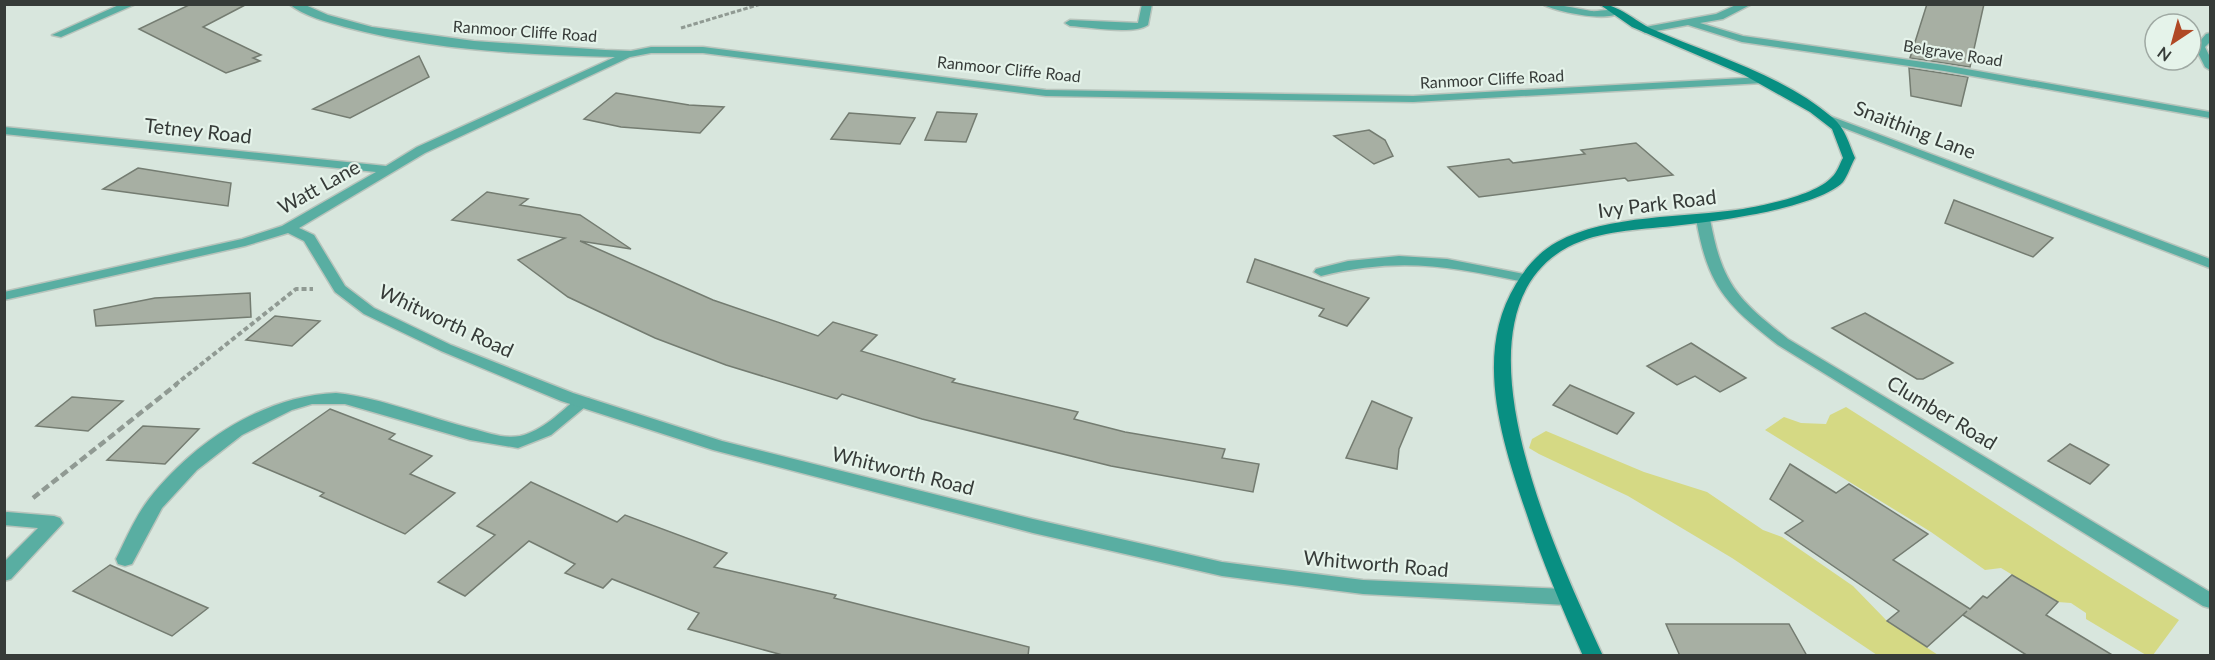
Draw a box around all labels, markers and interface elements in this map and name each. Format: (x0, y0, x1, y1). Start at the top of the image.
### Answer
north arrow (2143, 12, 2203, 72)
street label: Ranmoor Cliffe Road (452, 16, 598, 45)
street label: Belgrave Road (1902, 35, 2004, 70)
text: N (2153, 43, 2174, 66)
street label: Ranmoor Cliffe Road (936, 52, 1082, 85)
street label: Ranmoor Cliffe Road (1419, 65, 1565, 92)
street label: Snaithing Lane (1851, 95, 1980, 163)
street label: Tetney Road (143, 112, 253, 148)
street label: Watt Lane (273, 154, 364, 218)
street label: Ivy Park Road (1596, 184, 1717, 222)
street label: Whitworth Road (375, 278, 518, 362)
street label: Clumber Road (1883, 370, 2002, 454)
street label: Whitworth Road (830, 441, 977, 499)
street label: Whitworth Road (1302, 545, 1450, 581)

